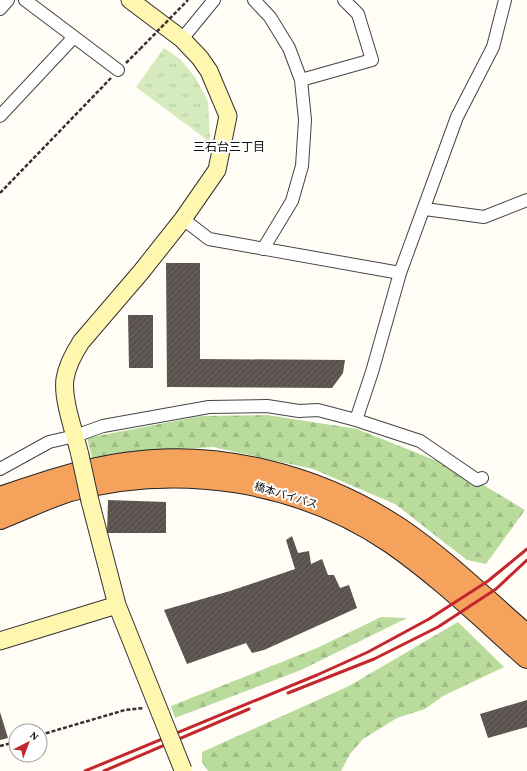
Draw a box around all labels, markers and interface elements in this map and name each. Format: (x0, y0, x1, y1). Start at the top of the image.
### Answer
district label: 三石台三丁目 (193, 140, 265, 154)
street label: 橋本バイパス (253, 480, 319, 510)
north arrow (8, 723, 48, 763)
text: N (28, 729, 42, 743)

